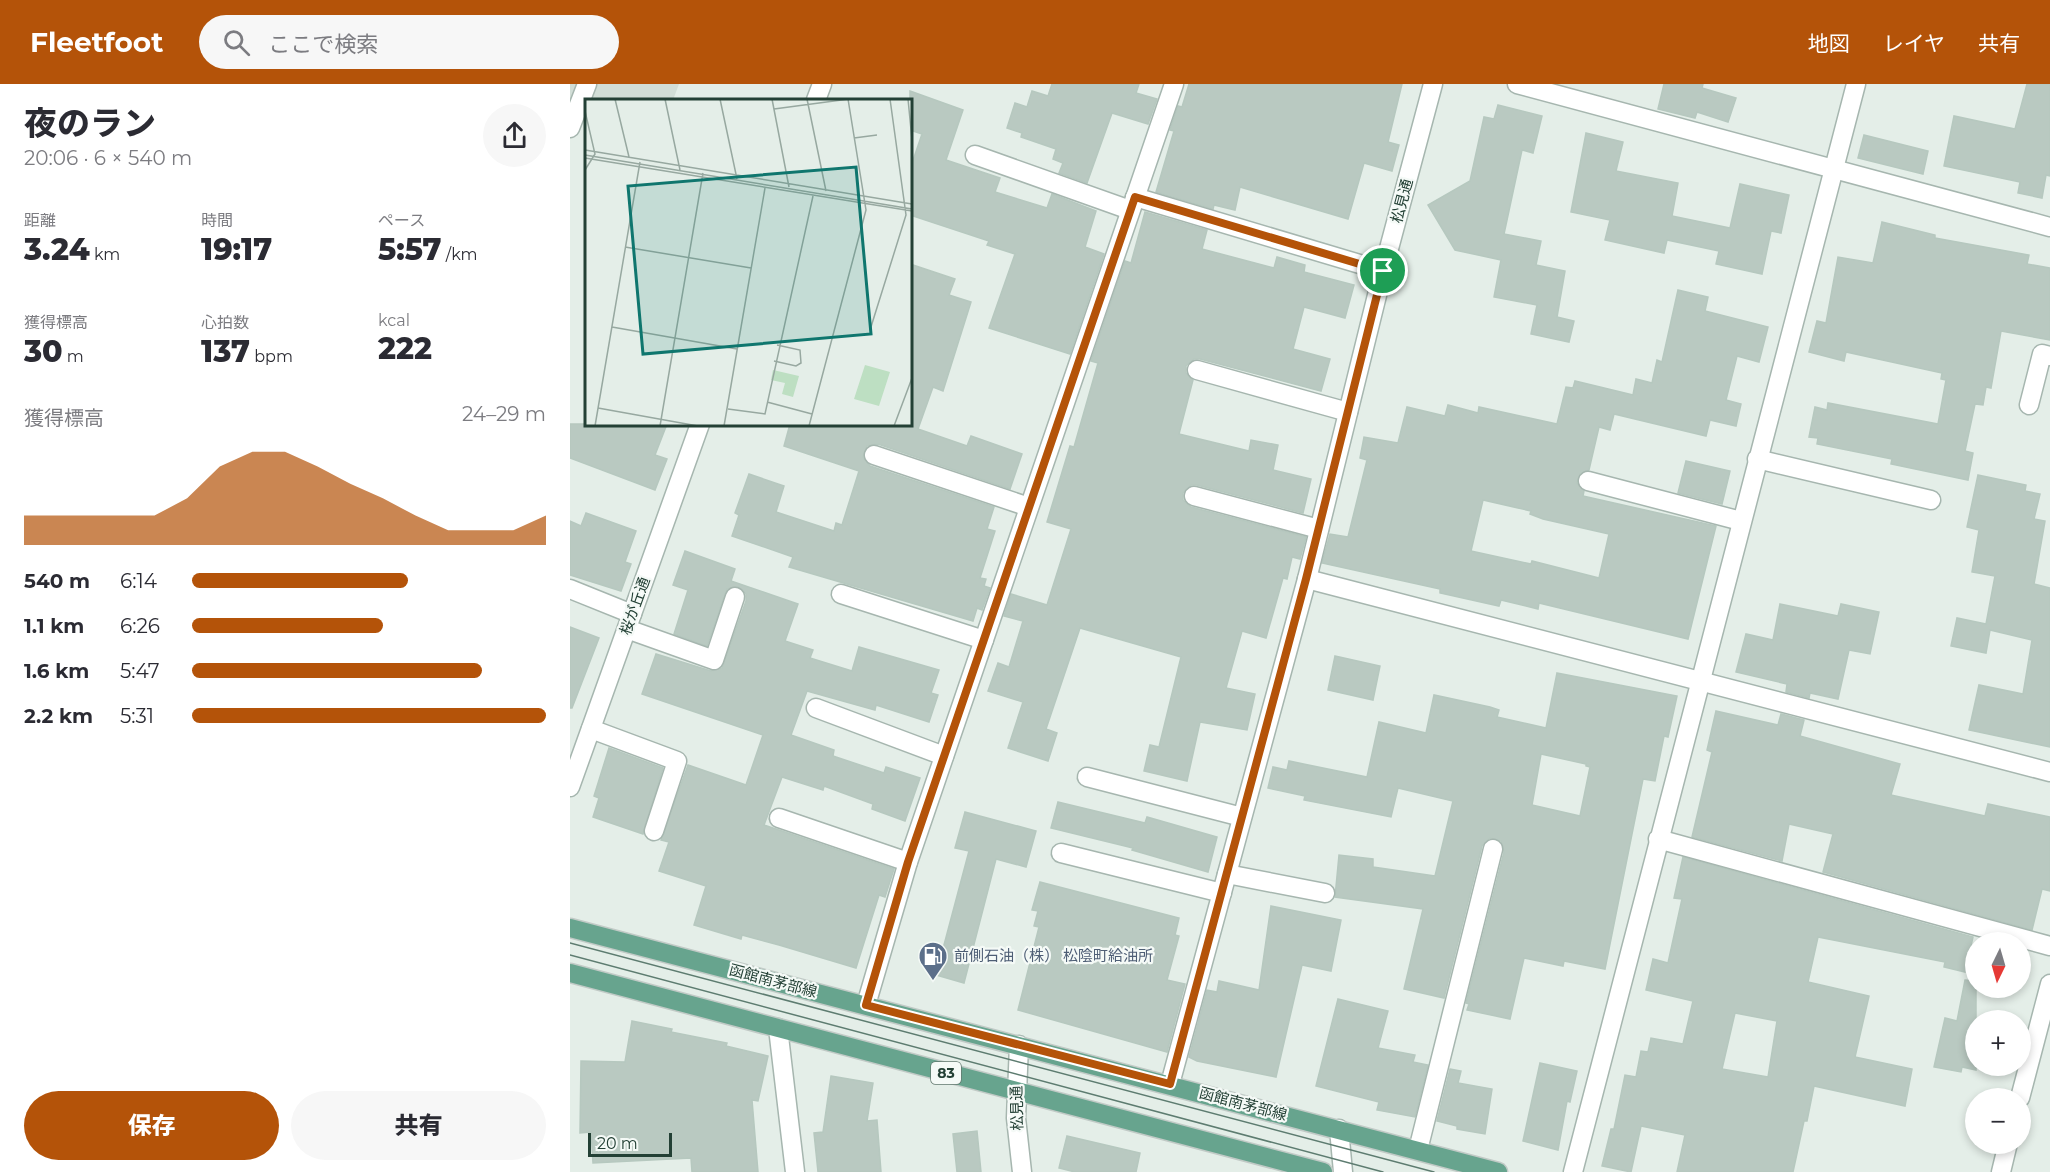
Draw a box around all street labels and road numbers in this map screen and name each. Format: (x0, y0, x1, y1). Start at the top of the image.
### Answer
street label: 松見通 (1387, 177, 1417, 225)
street label: 桜が丘通 (615, 574, 654, 637)
street label: 函館南茅部線 (727, 960, 819, 1001)
road number: 83 (931, 1062, 961, 1084)
street label: 函館南茅部線 (1197, 1083, 1289, 1124)
street label: 松見通 (1007, 1085, 1026, 1131)

